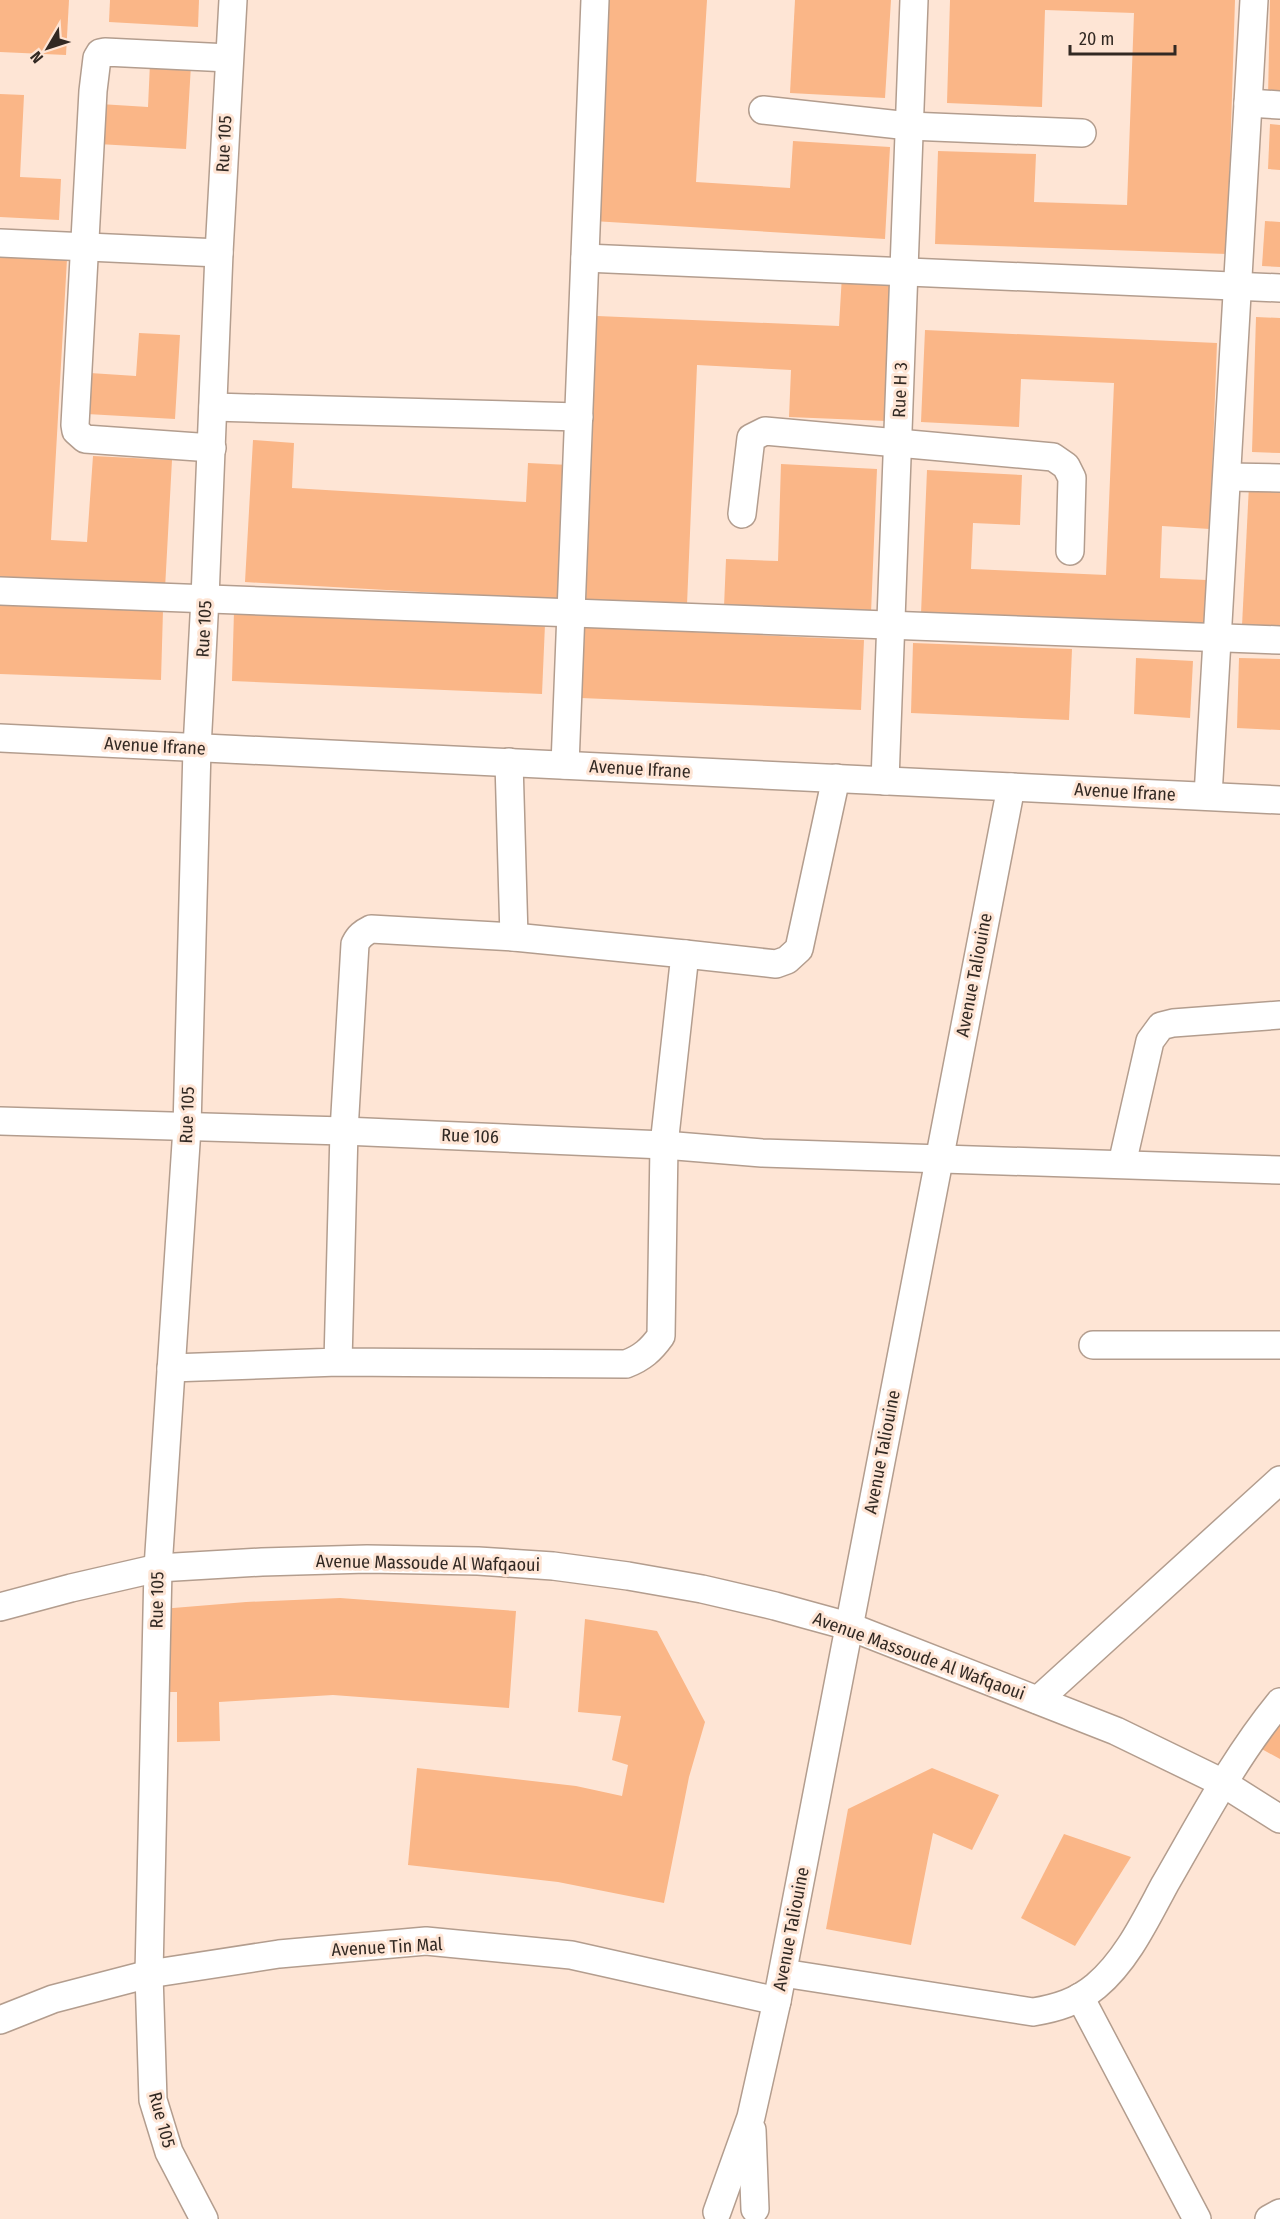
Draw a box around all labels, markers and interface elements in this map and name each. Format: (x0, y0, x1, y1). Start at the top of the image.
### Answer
north arrow (18, 18, 78, 78)
scale bar (1070, 18, 1175, 56)
text: 20 m (1079, 28, 1114, 50)
text: N (26, 47, 47, 67)
street label: Rue 105 (212, 115, 236, 173)
street label: Rue H 3 (888, 362, 912, 418)
street label: Rue 105 (192, 600, 216, 658)
street label: Avenue Ifrane (104, 732, 206, 760)
street label: Avenue Ifrane (589, 755, 691, 783)
street label: Avenue Ifrane (1074, 778, 1176, 806)
street label: Avenue Taliouine (951, 911, 997, 1039)
street label: Rue 105 (175, 1086, 199, 1144)
street label: Rue 106 (441, 1124, 499, 1148)
street label: Avenue Taliouine (859, 1388, 905, 1516)
street label: Avenue Massoude Al Wafqaoui (316, 1550, 540, 1576)
street label: Rue 105 (146, 1571, 168, 1629)
street label: Avenue Massoude Al Wafqaoui (810, 1607, 1028, 1705)
street label: Avenue Taliouine (768, 1865, 814, 1993)
street label: Avenue Tin Mal (331, 1933, 443, 1961)
street label: Rue 105 (144, 2090, 180, 2150)

